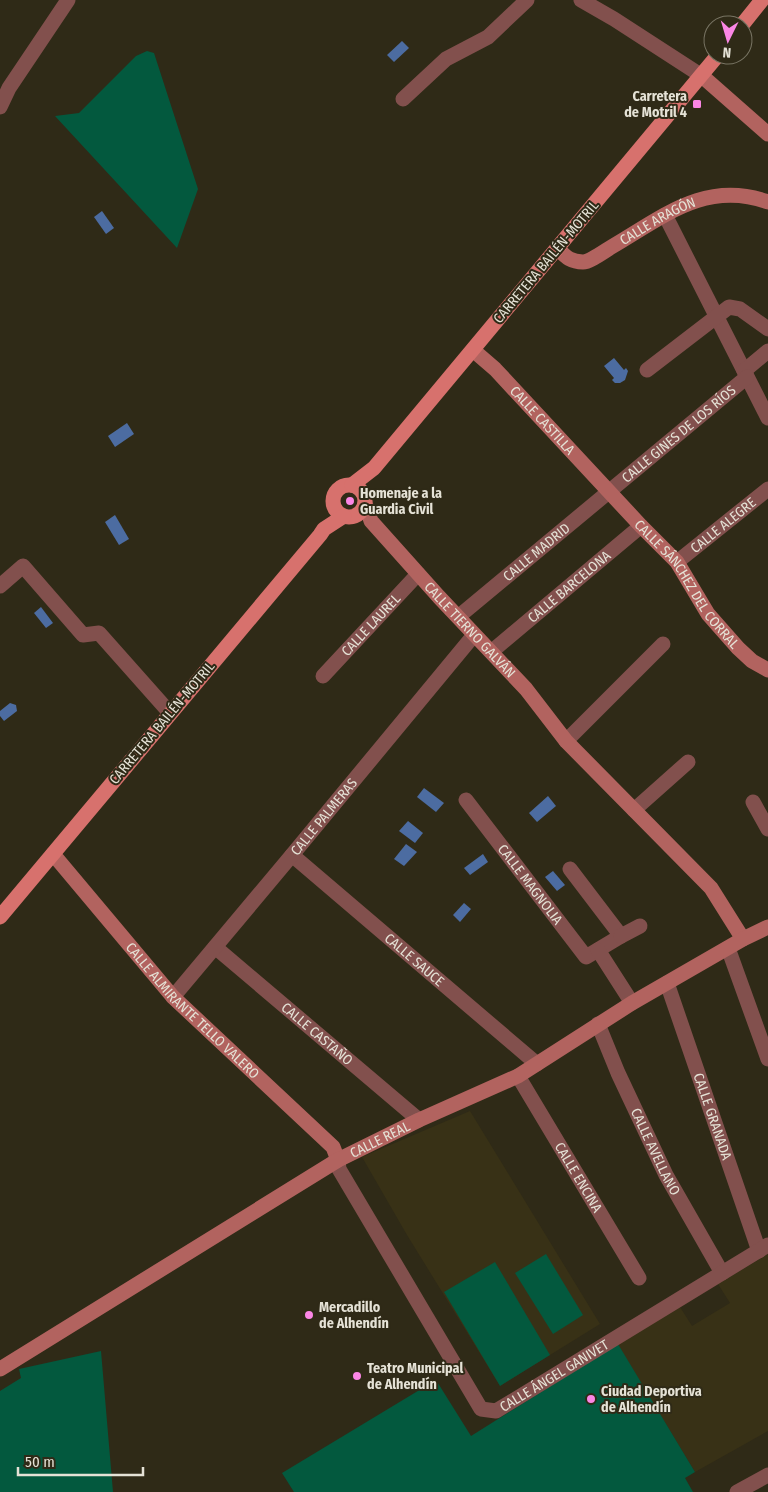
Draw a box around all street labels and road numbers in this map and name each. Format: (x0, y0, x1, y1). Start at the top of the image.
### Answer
street label: CALLE ARAGÓN (616, 193, 698, 249)
street label: CARRETERA BAILÉN-MOTRIL (489, 197, 602, 327)
street label: CALLE GINES DE LOS RÍOS (618, 381, 739, 486)
street label: CALLE CASTILLA (506, 382, 579, 459)
street label: CALLE ALEGRE (687, 493, 759, 556)
street label: CALLE SÁNCHEZ DEL CORRAL (631, 516, 743, 652)
street label: CALLE MADRID (499, 519, 573, 585)
street label: CALLE BARCELONA (524, 546, 614, 626)
street label: CALLE TIERNO GALVÁN (421, 578, 519, 681)
street label: CALLE LAUREL (338, 590, 404, 659)
street label: CARRETERA BAILÉN-MOTRIL (105, 658, 218, 788)
street label: CALLE PALMERAS (287, 775, 361, 859)
street label: CALLE MAGNOLIA (494, 841, 567, 928)
street label: CALLE SAUCE (381, 929, 448, 990)
street label: CALLE ALMIRANTE TELLO VALERO (122, 939, 263, 1082)
street label: CALLE CASTAÑO (278, 999, 357, 1069)
street label: CALLE GRANADA (690, 1071, 736, 1163)
street label: CALLE AVELLANO (627, 1105, 684, 1198)
street label: CALLE REAL (347, 1117, 412, 1161)
street label: CALLE ENCINA (551, 1139, 606, 1216)
street label: CALLE ÁNGEL GANIVET (496, 1336, 612, 1415)

